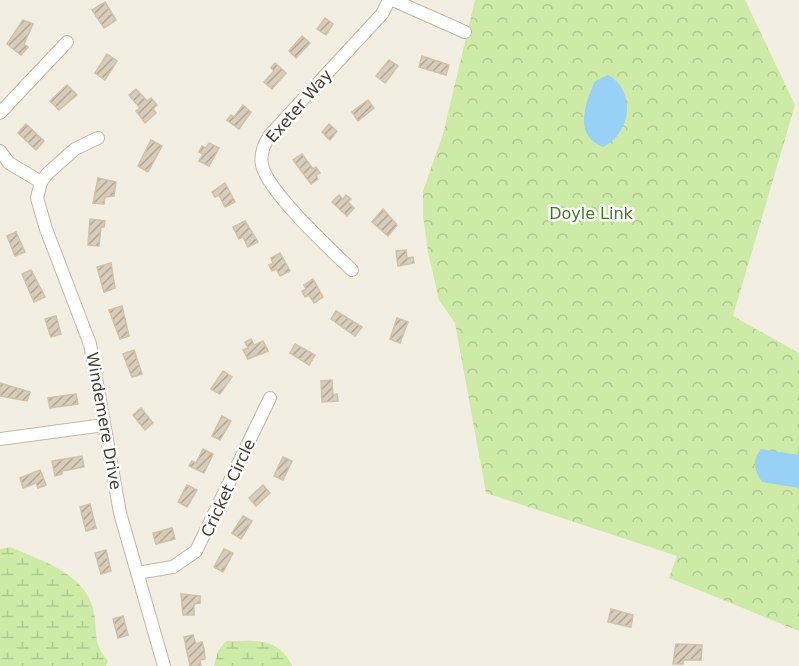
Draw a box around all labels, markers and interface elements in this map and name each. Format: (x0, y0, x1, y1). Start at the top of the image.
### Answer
street label: Exeter Way (262, 66, 336, 146)
park label: Doyle Link (549, 204, 634, 223)
street label: Windemere Drive (83, 351, 125, 491)
street label: Cricket Circle (197, 436, 259, 540)

